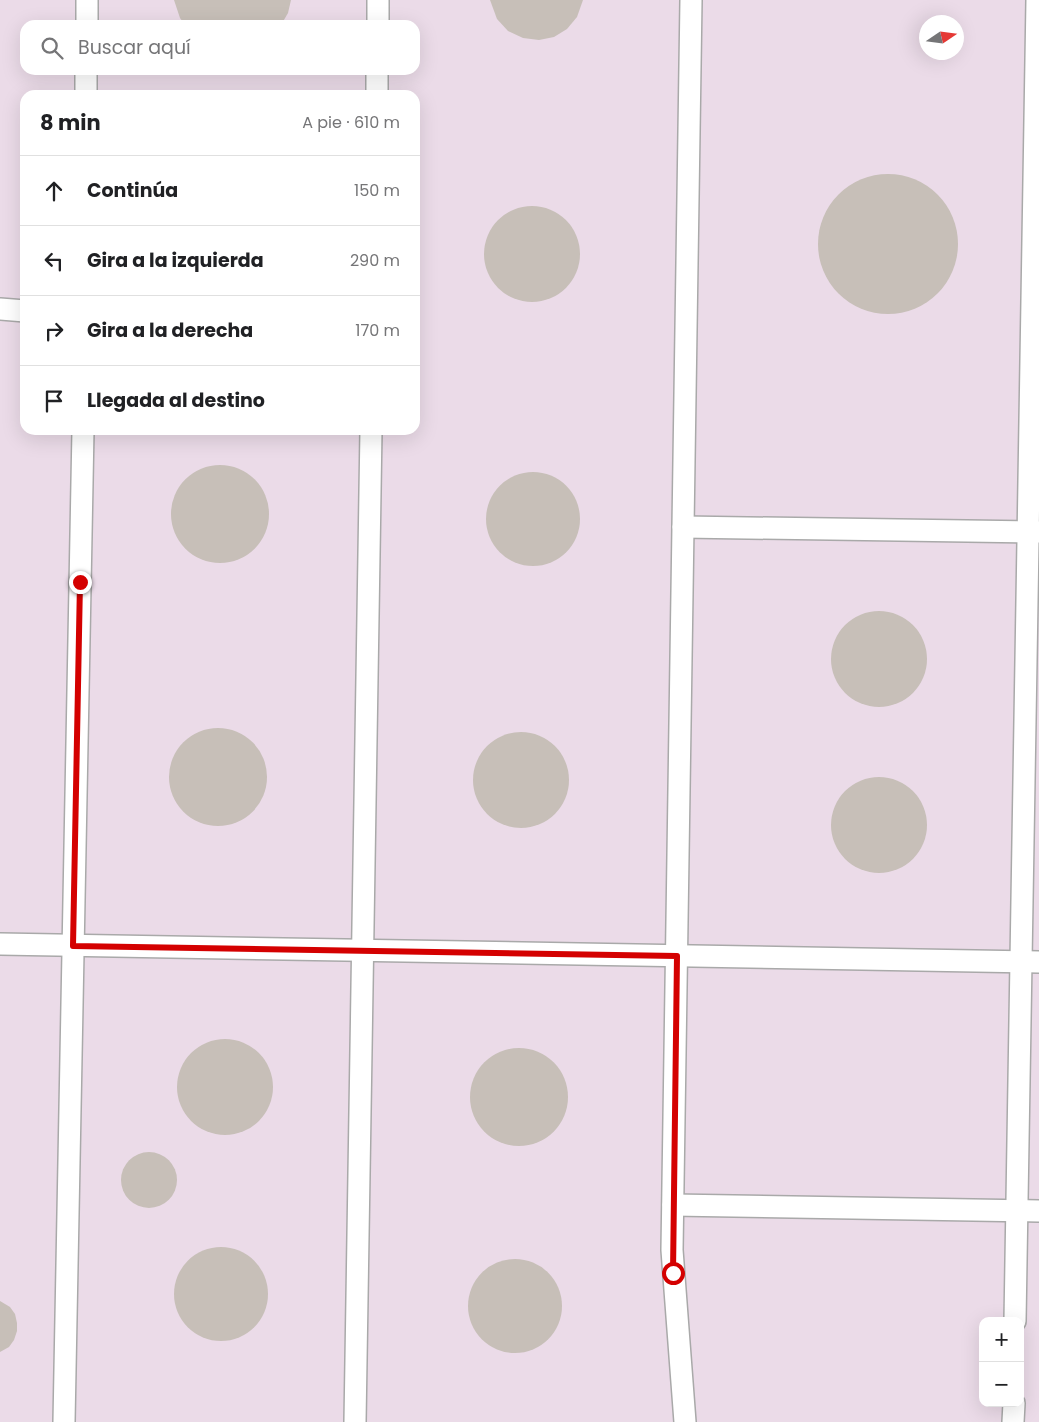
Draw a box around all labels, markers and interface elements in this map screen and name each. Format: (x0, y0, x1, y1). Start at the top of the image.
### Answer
north arrow (919, 15, 964, 60)
search box (20, 20, 420, 75)
icon: search (38, 34, 66, 62)
text: Buscar aquí (78, 34, 191, 61)
text: 8 min (40, 108, 101, 137)
text: A pie · 610 m (302, 111, 400, 134)
icon: ahead (40, 177, 68, 205)
text: Continúa (87, 177, 178, 204)
text: 150 m (354, 179, 400, 202)
icon: left (40, 247, 68, 275)
text: Gira a la izquierda (87, 247, 264, 274)
text: 290 m (350, 249, 400, 272)
icon: right (40, 317, 68, 345)
text: Gira a la derecha (87, 317, 253, 344)
text: 170 m (355, 319, 400, 342)
icon: arrive (40, 387, 68, 415)
text: Llegada al destino (87, 387, 265, 414)
route end (69, 571, 92, 594)
route start (662, 1262, 685, 1285)
map controls (979, 1317, 1024, 1407)
button: + (979, 1317, 1024, 1362)
button: − (979, 1362, 1024, 1407)

